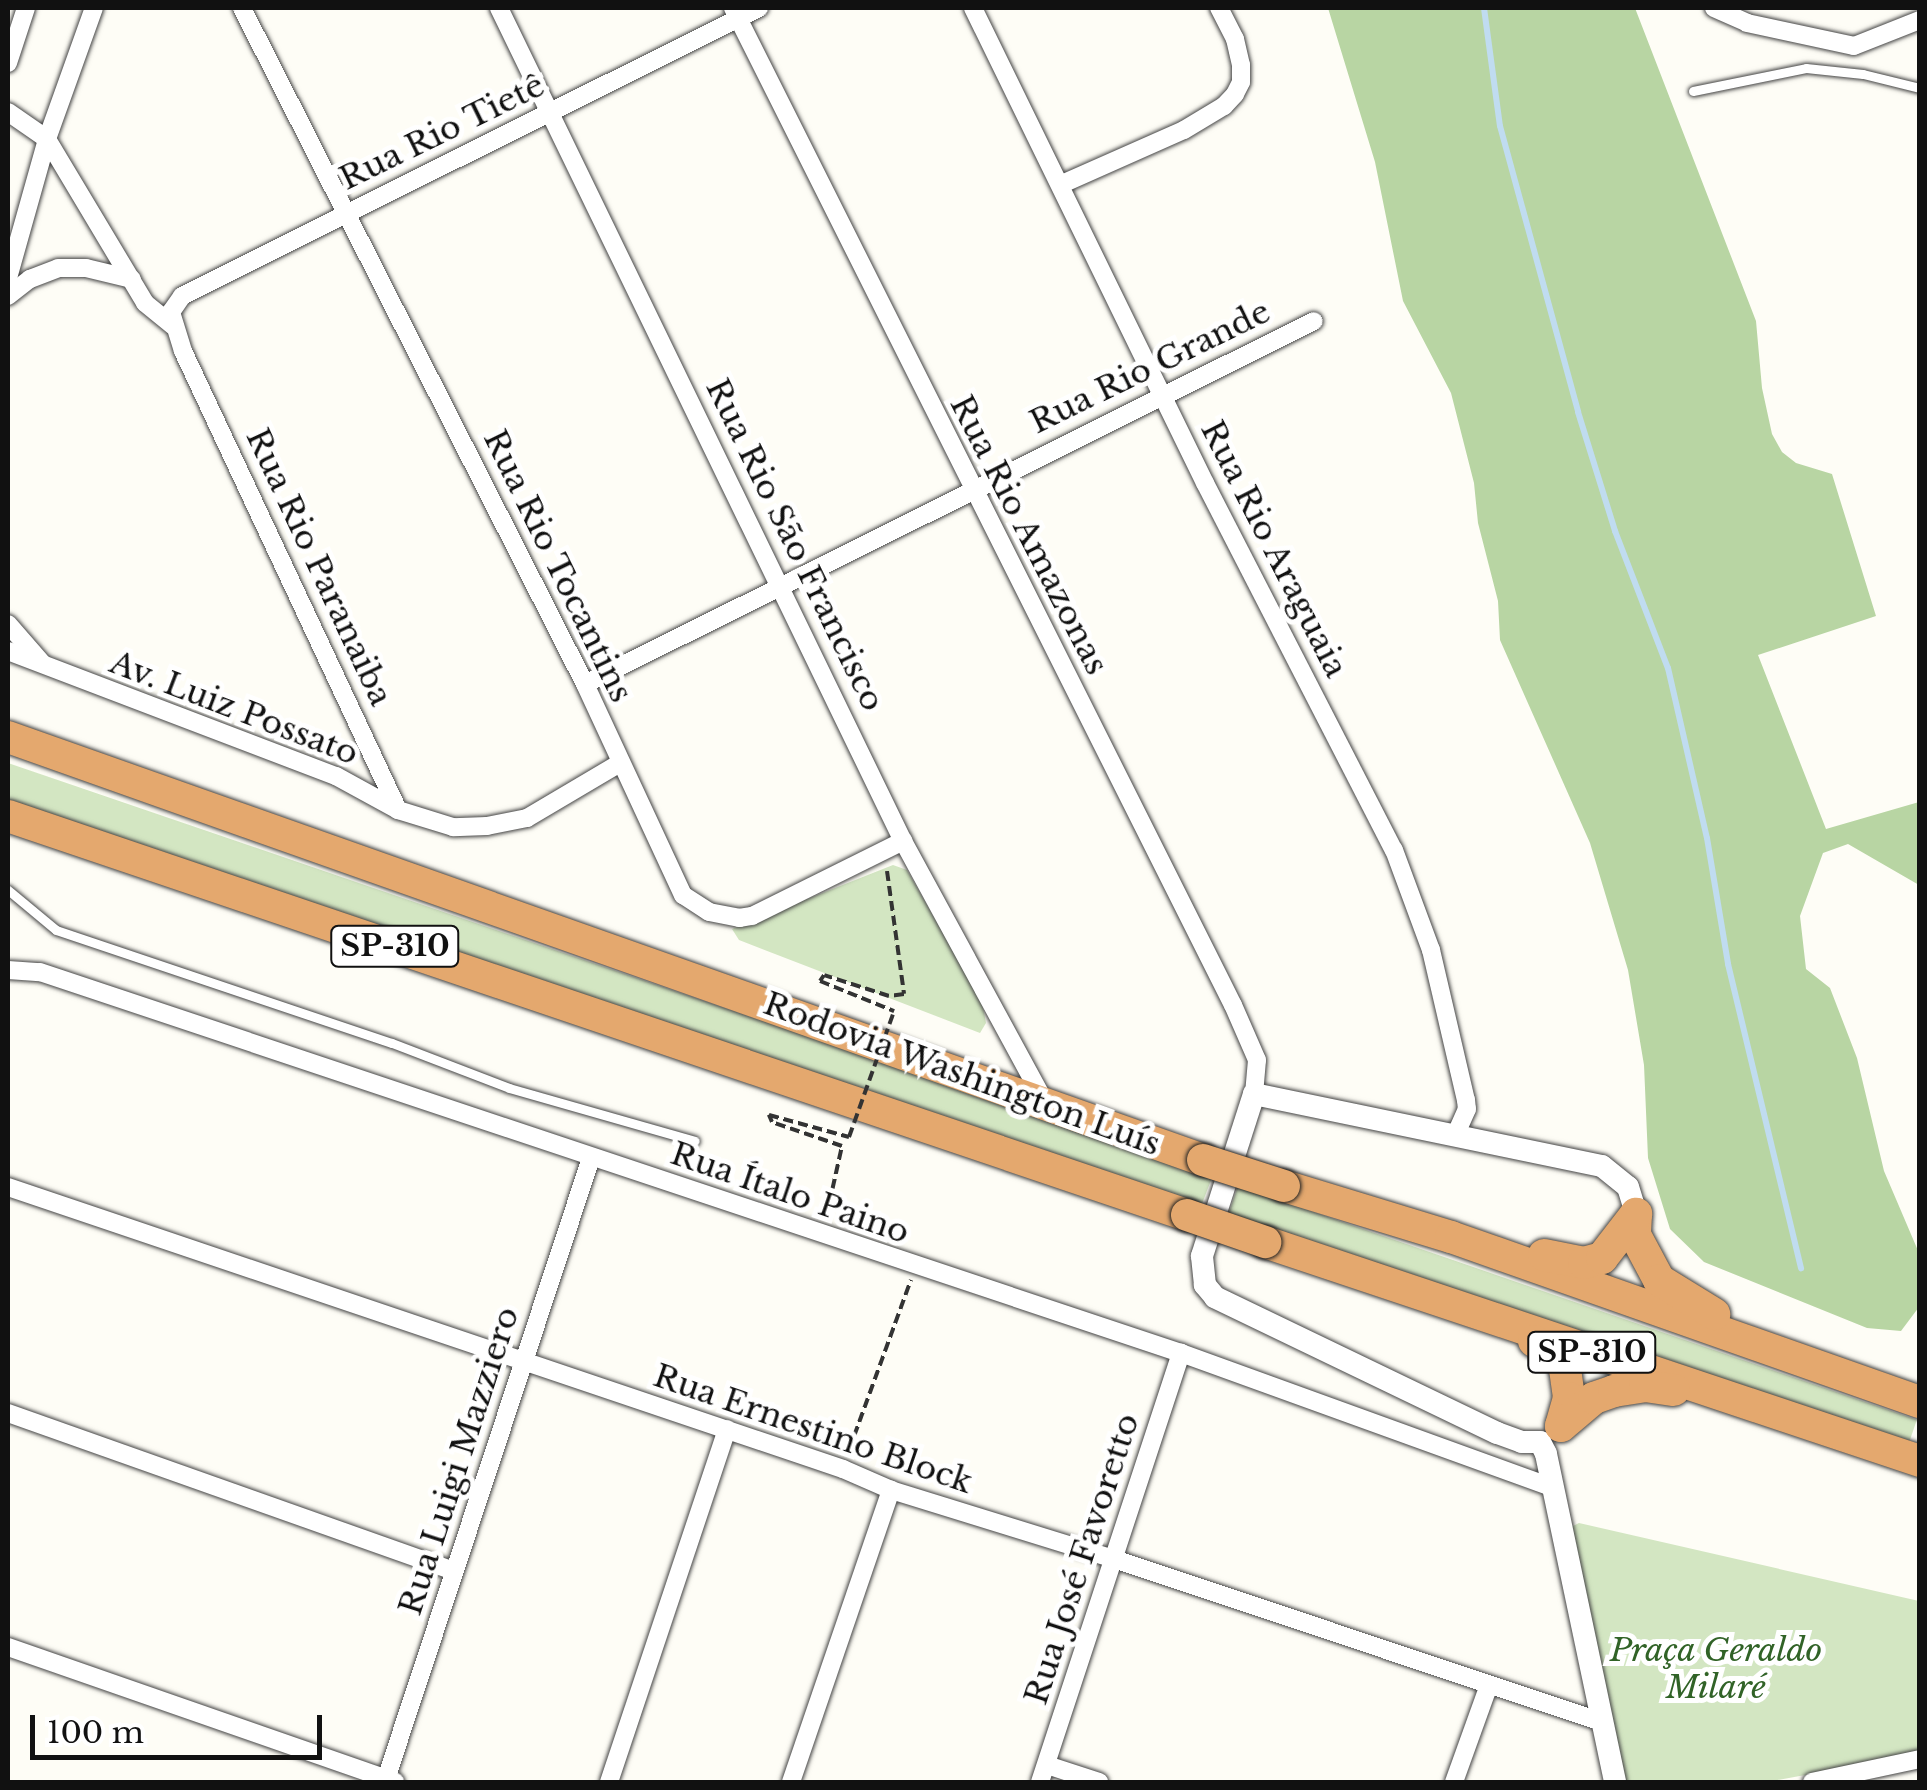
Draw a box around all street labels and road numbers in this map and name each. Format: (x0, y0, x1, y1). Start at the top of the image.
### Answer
street label: Rua Rio Tietê (333, 66, 551, 198)
street label: Rua Rio Grande (1024, 292, 1276, 442)
street label: Rua Rio São Francisco (698, 372, 892, 718)
street label: Rua Rio Amazonas (942, 388, 1116, 682)
street label: Rua Rio Araguaia (1192, 414, 1356, 684)
street label: Rua Rio Paranaiba (238, 422, 400, 712)
street label: Rua Rio Tocantins (475, 423, 641, 709)
street label: Av. Luiz Possato (104, 643, 364, 773)
road number: SP-310 (330, 921, 460, 971)
street label: Rodovia Washington Luís (758, 984, 1166, 1164)
street label: Rua Ítalo Paino (666, 1134, 914, 1252)
street label: Rua Luigi Mazziero (391, 1302, 527, 1620)
road number: SP-310 (1527, 1327, 1657, 1377)
street label: Rua Ernestino Block (648, 1356, 978, 1502)
street label: Rua José Favoretto (1017, 1409, 1147, 1709)

